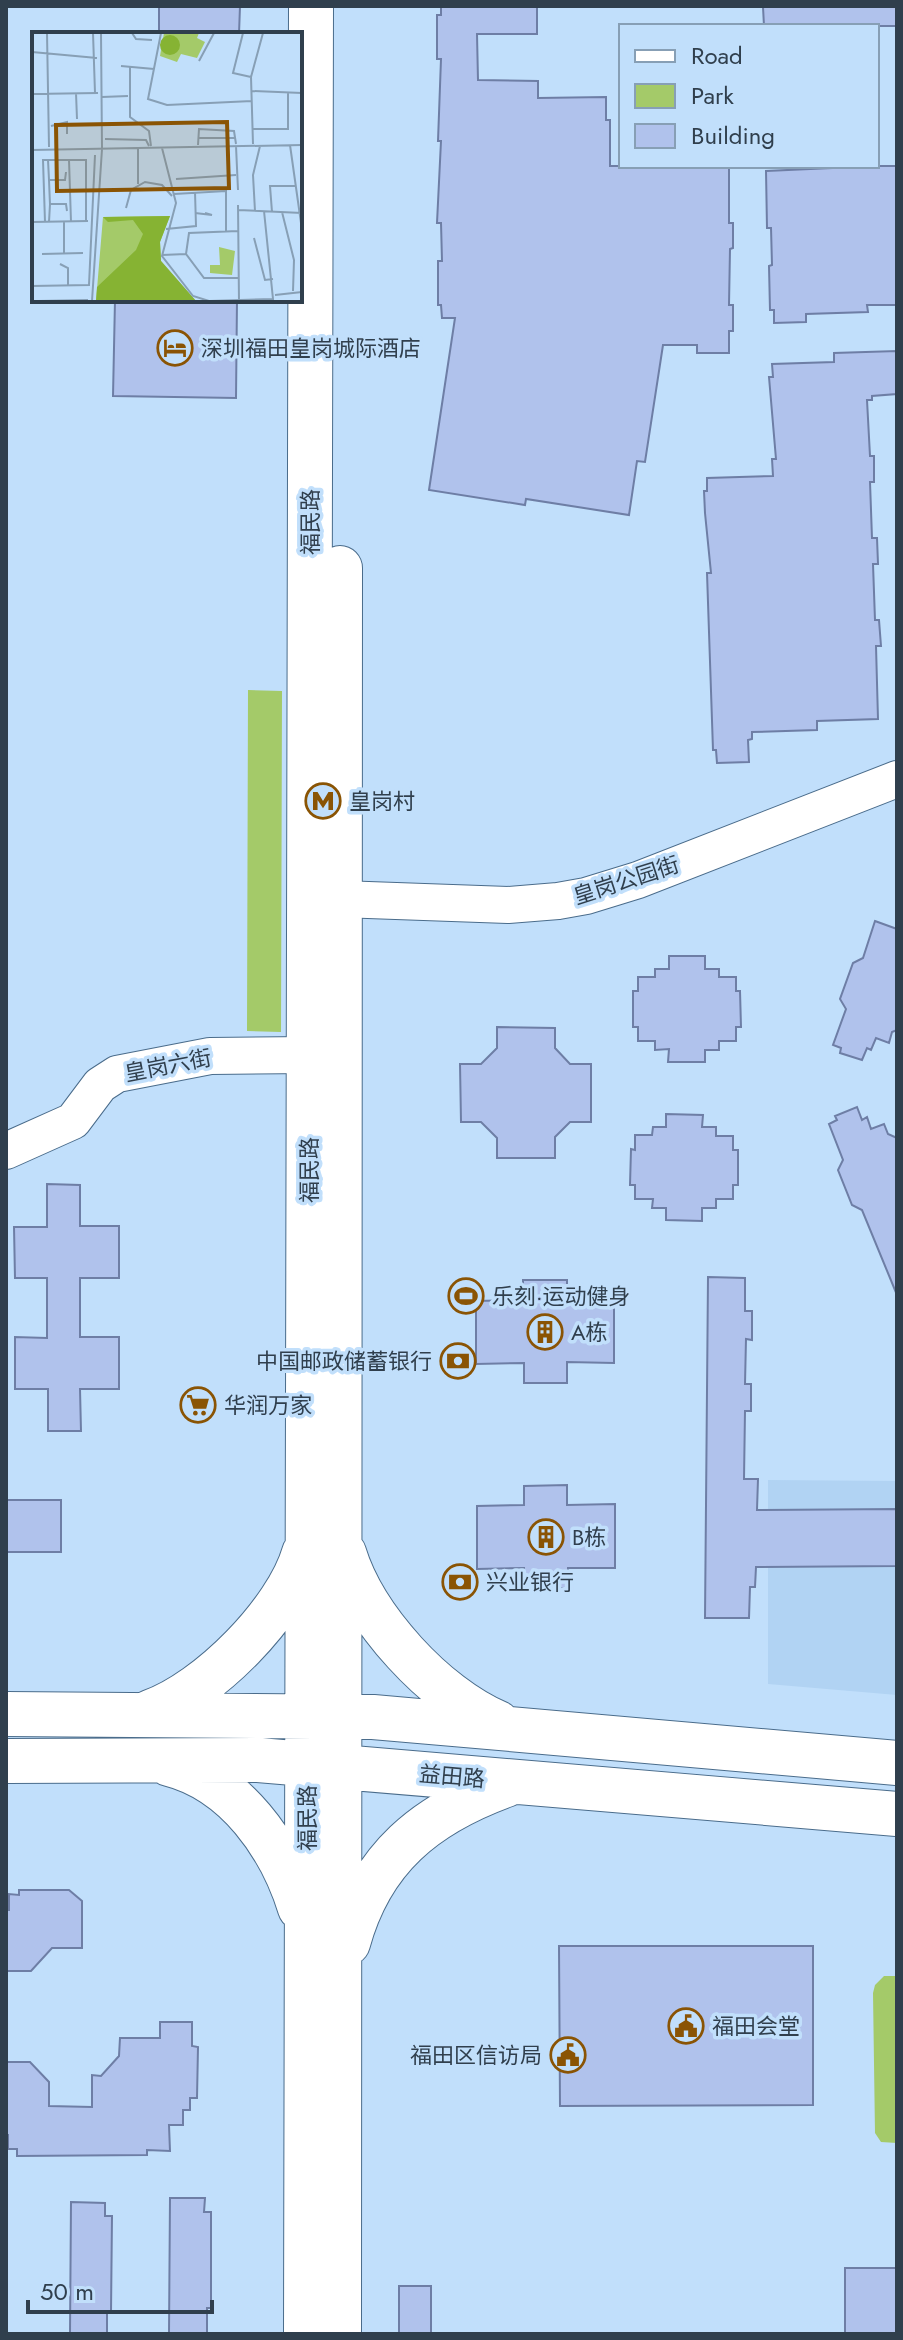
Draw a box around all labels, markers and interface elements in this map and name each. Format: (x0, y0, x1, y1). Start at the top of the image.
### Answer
legend (619, 24, 879, 168)
inset map (32, 32, 302, 302)
text: Road (691, 38, 743, 73)
text: Park (691, 78, 734, 113)
text: Building (691, 118, 775, 153)
hotel icon: 深圳福田皇岗城际酒店 (156, 329, 194, 367)
place label: 深圳福田皇岗城际酒店 (201, 332, 421, 364)
street label: 福民路 (294, 489, 326, 555)
metro station icon: 皇岗村 (304, 782, 342, 820)
place label: 皇岗村 (349, 785, 415, 817)
street label: 皇岗公园街 (569, 848, 683, 912)
street label: 皇岗六街 (122, 1041, 214, 1089)
street label: 福民路 (293, 1137, 325, 1203)
sports icon: 乐刻·运动健身 (447, 1277, 485, 1315)
place label: 乐刻·运动健身 (492, 1280, 631, 1312)
building icon: A栋 (526, 1313, 564, 1351)
place label: A栋 (571, 1316, 608, 1348)
bank icon: 中国邮政储蓄银行 (439, 1342, 477, 1380)
place label: 中国邮政储蓄银行 (256, 1345, 432, 1377)
supermarket icon: 华润万家 (179, 1386, 217, 1424)
place label: 华润万家 (224, 1389, 312, 1421)
building icon: B栋 (527, 1518, 565, 1556)
place label: B栋 (572, 1521, 606, 1553)
bank icon: 兴业银行 (441, 1563, 479, 1601)
place label: 兴业银行 (486, 1566, 574, 1598)
street label: 益田路 (418, 1757, 486, 1795)
street label: 福民路 (291, 1785, 323, 1851)
public building icon: 福田会堂 (667, 2007, 705, 2045)
place label: 福田会堂 (712, 2010, 800, 2042)
public building icon: 福田区信访局 (549, 2036, 587, 2074)
place label: 福田区信访局 (410, 2039, 542, 2071)
scale bar (28, 2264, 212, 2314)
text: 50 m (40, 2274, 94, 2309)

